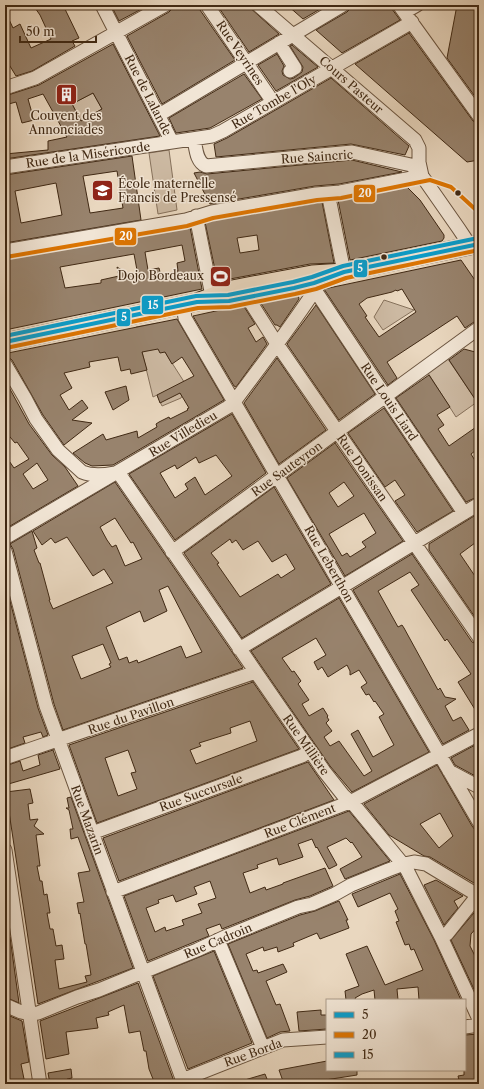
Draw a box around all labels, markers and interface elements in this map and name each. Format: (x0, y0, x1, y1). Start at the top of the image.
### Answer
scale bar (20, 18, 96, 44)
street label: Rue Veyrines (213, 18, 267, 88)
text: 50 m (26, 24, 55, 39)
street label: Rue de Lalande (122, 52, 175, 138)
street label: Cours Pasteur (316, 53, 386, 117)
street label: Rue Tombe l'Oly (229, 71, 319, 132)
building icon: Couvent des Annonciades (53, 82, 79, 108)
place label: Couvent des Annonciades (28, 108, 103, 137)
street label: Rue de la Miséricorde (25, 138, 151, 171)
street label: Rue Saincric (281, 147, 353, 166)
place label: École maternelle Francis de Pressensé (118, 175, 237, 205)
school or university icon: École maternelle Francis de Pressensé (90, 178, 116, 204)
line badge: 20 (353, 184, 376, 203)
text: 20 (358, 186, 372, 200)
unlabelled marker (453, 188, 463, 198)
line badge: 20 (114, 227, 137, 246)
text: 20 (119, 229, 133, 243)
unlabelled marker (379, 252, 389, 262)
line badge: 5 (353, 259, 368, 278)
text: 5 (357, 261, 363, 275)
sports icon: Dojo Bordeaux (207, 263, 233, 289)
place label: Dojo Bordeaux (118, 268, 204, 283)
line badge: 15 (141, 295, 164, 315)
text: 15 (147, 298, 159, 312)
line badge: 5 (116, 308, 131, 327)
text: 5 (121, 310, 127, 324)
street label: Rue Louis Liard (358, 360, 421, 444)
street label: Rue Villedieu (146, 407, 220, 460)
street label: Rue Donissan (334, 431, 391, 505)
street label: Rue Sauteyron (248, 438, 326, 499)
street label: Rue Leberthon (301, 523, 358, 605)
street label: Rue du Pavillon (86, 694, 176, 737)
street label: Rue Millière (280, 711, 333, 778)
street label: Rue Succursale (157, 770, 245, 815)
street label: Rue Mazarin (68, 783, 107, 857)
street label: Rue Clément (262, 800, 338, 841)
street label: Rue Cadroin (182, 919, 255, 962)
legend (326, 999, 466, 1071)
text: 5 (362, 1007, 369, 1022)
text: 20 (362, 1027, 377, 1042)
street label: Rue Borda (222, 1035, 284, 1070)
text: 15 (362, 1047, 374, 1062)

